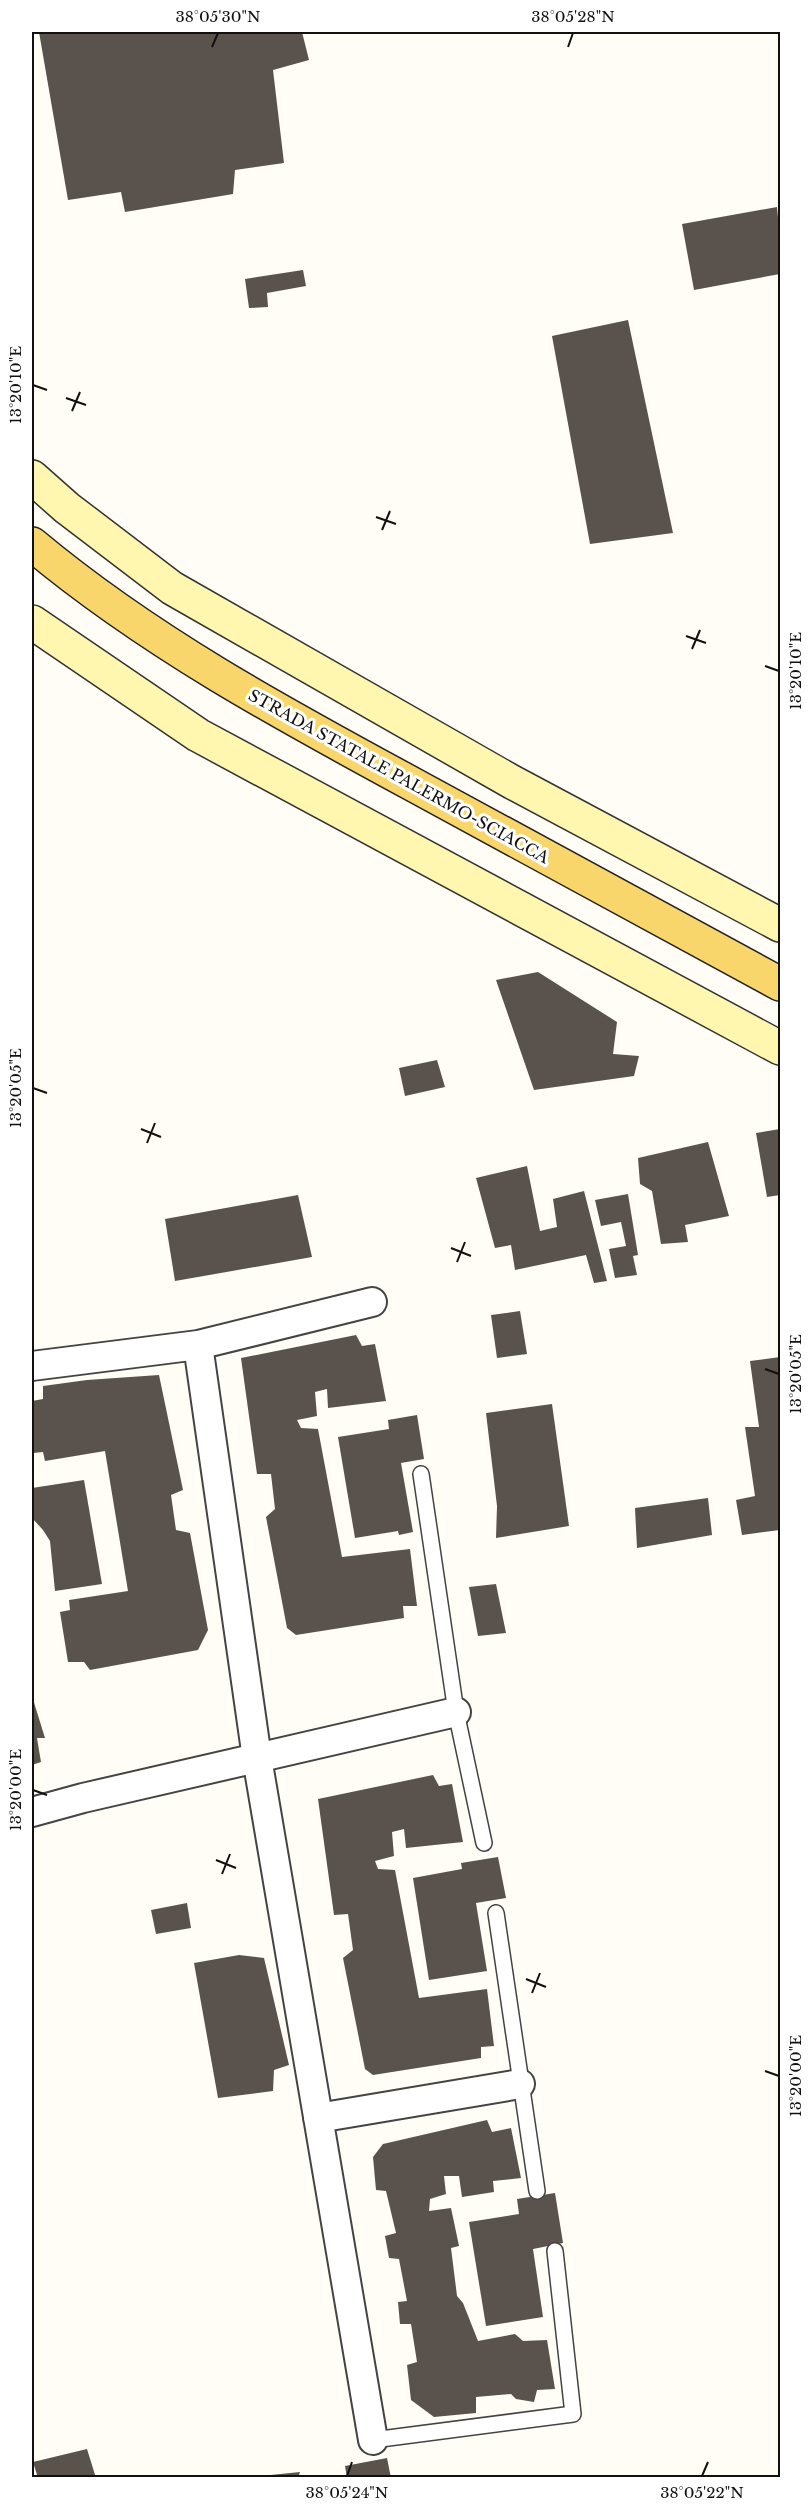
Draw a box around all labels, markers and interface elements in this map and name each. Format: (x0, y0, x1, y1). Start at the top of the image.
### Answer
text: 38°05'30"N (176, 7, 260, 26)
text: 38°05'28"N (531, 7, 615, 26)
text: 13°20'10"E (6, 346, 25, 424)
text: 13°20'10"E (786, 632, 805, 710)
street label: STRADA STATALE PALERMO-SCIACCA (245, 685, 553, 868)
text: 13°20'05"E (6, 1048, 25, 1128)
text: 13°20'05"E (786, 1334, 805, 1414)
text: 13°20'00"E (6, 1749, 25, 1831)
text: 13°20'00"E (786, 2035, 805, 2117)
text: 38°05'24"N (306, 2483, 388, 2502)
text: 38°05'22"N (660, 2483, 744, 2502)

